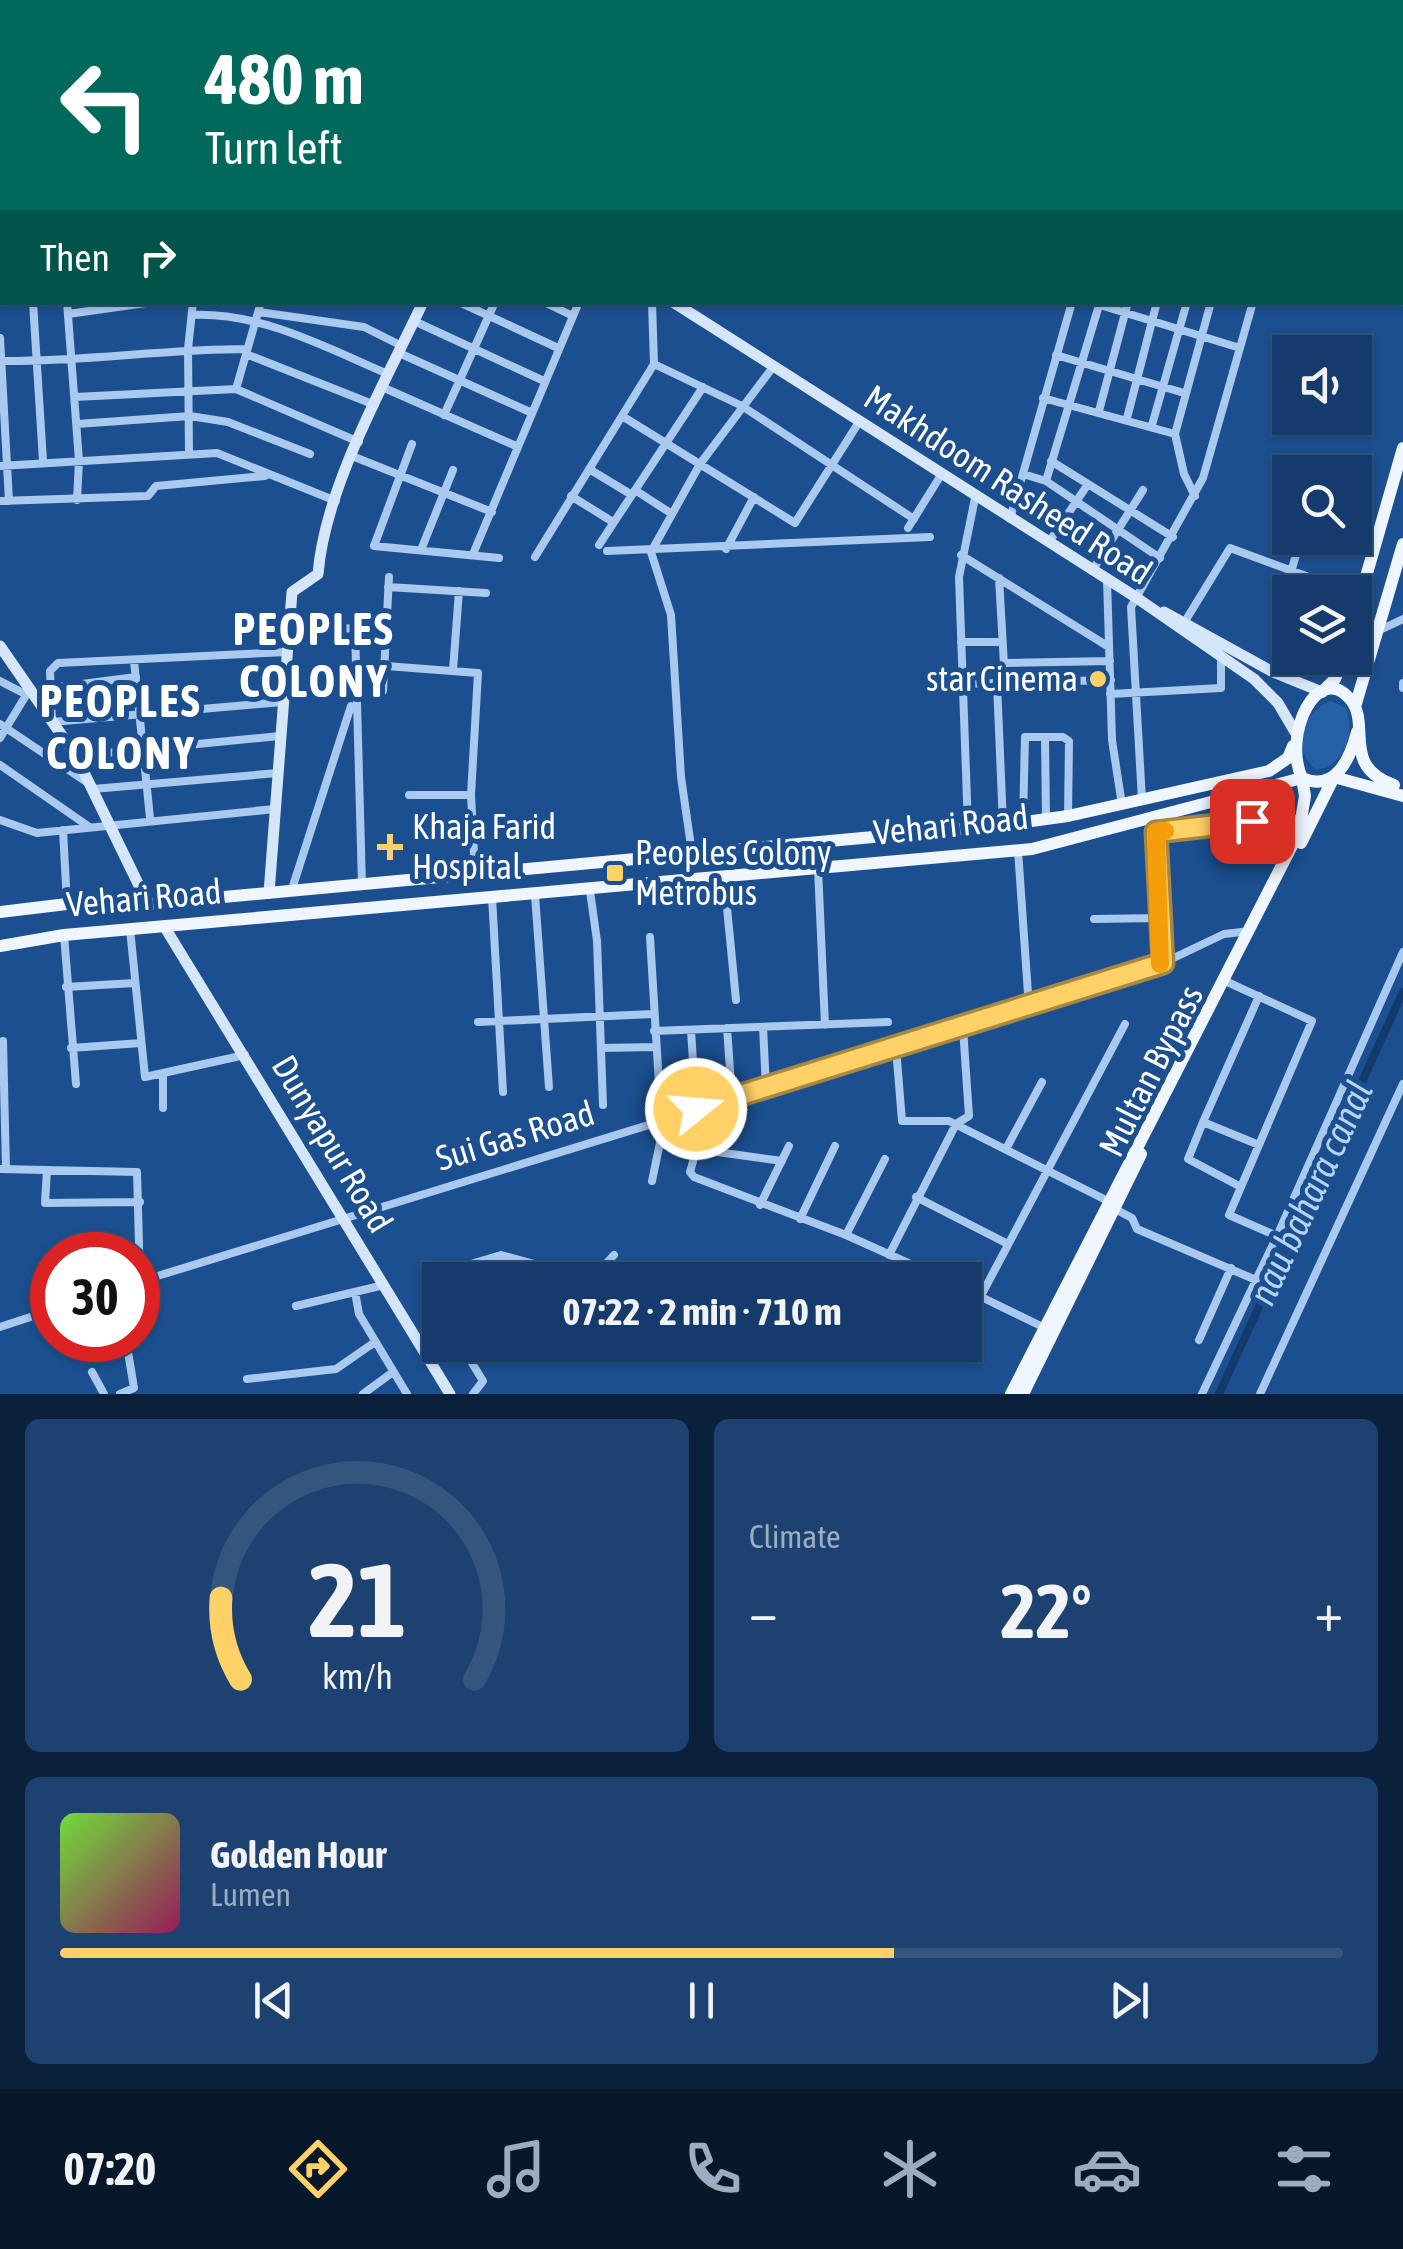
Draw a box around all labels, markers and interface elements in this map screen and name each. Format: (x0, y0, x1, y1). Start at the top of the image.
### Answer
text: 480 m (205, 39, 364, 119)
icon: left (40, 40, 170, 170)
text: Turn left (205, 122, 343, 174)
icon: right (130, 230, 185, 285)
text: Then (40, 236, 110, 279)
map controls (1272, 335, 1372, 675)
button: sound (1272, 335, 1372, 435)
street label: Makhdoom Rasheed Road (857, 376, 1160, 592)
button: search (1272, 455, 1372, 555)
button: layers (1272, 575, 1372, 675)
district label: PEOPLES COLONY (233, 603, 395, 707)
place label: star Cinema (926, 658, 1078, 698)
marker: star Cinema (1087, 668, 1109, 690)
district label: PEOPLES COLONY (40, 675, 202, 779)
pin (1210, 779, 1295, 864)
icon: arrive (1225, 794, 1280, 849)
street label: Vehari Road (872, 796, 1030, 852)
place label: Khaja Farid Hospital (412, 806, 556, 886)
place label: Peoples Colony Metrobus (635, 832, 832, 912)
marker: Khaja Farid Hospital (377, 834, 403, 860)
marker: Peoples Colony Metrobus (604, 862, 626, 884)
street label: Vehari Road (65, 870, 223, 924)
street label: Multan Bypass (1090, 978, 1210, 1163)
street label: Dunyapur Road (264, 1048, 401, 1239)
position arrow (644, 1057, 748, 1161)
water label: nau bahara canal (1240, 1074, 1381, 1312)
street label: Sui Gas Road (431, 1092, 599, 1178)
speed limit sign: 30 (30, 1232, 160, 1362)
text: 07:22 · 2 min · 710 m (562, 1290, 842, 1333)
text: Climate (749, 1518, 841, 1555)
text: 21 (308, 1540, 406, 1659)
text: 22° (1000, 1568, 1092, 1654)
text: − (749, 1580, 778, 1643)
text: + (1314, 1580, 1343, 1643)
text: km/h (322, 1656, 392, 1697)
text: Golden Hour (210, 1833, 386, 1876)
text: Lumen (210, 1876, 291, 1913)
icon: previous (246, 1973, 301, 2028)
icon: pause (674, 1973, 729, 2028)
icon: next (1102, 1973, 1157, 2028)
icon: directions (283, 2134, 353, 2204)
icon: music (481, 2134, 551, 2204)
icon: phone (678, 2134, 748, 2204)
icon: climate (875, 2134, 945, 2204)
icon: car (1072, 2134, 1142, 2204)
icon: filters (1269, 2134, 1339, 2204)
text: 07:20 (64, 2143, 156, 2195)

